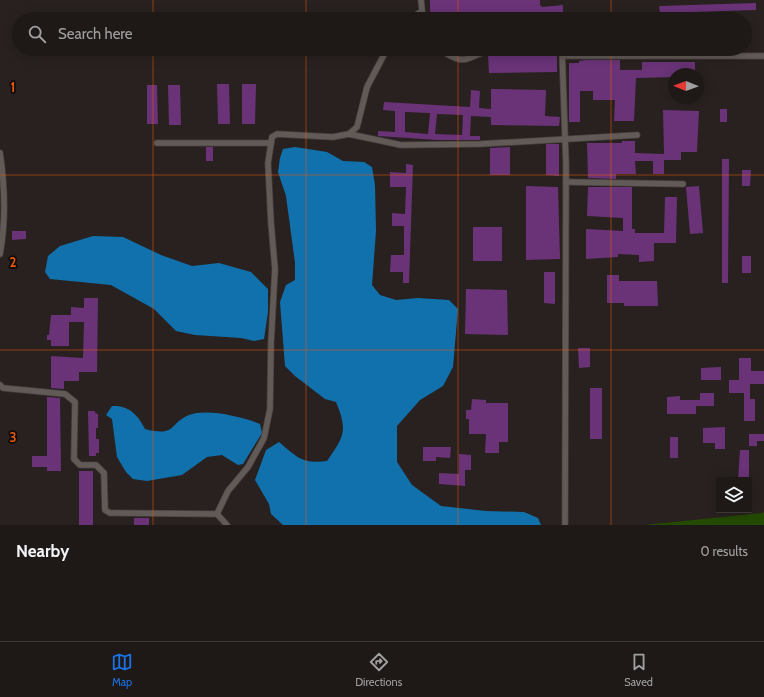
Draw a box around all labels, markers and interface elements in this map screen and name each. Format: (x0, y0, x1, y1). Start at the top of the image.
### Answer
search box (12, 12, 752, 56)
icon: search (26, 23, 48, 45)
text: Search here (58, 25, 133, 43)
north arrow (668, 68, 704, 104)
text: 1 (11, 79, 15, 95)
text: 2 (10, 254, 17, 270)
text: 3 (9, 429, 17, 445)
map controls (716, 477, 752, 513)
button: layers (716, 477, 752, 513)
text: Nearby (16, 541, 69, 561)
text: 0 results (700, 543, 748, 559)
tab: Map (111, 651, 133, 689)
tab: Directions (355, 651, 402, 689)
tab: Saved (624, 651, 653, 689)

